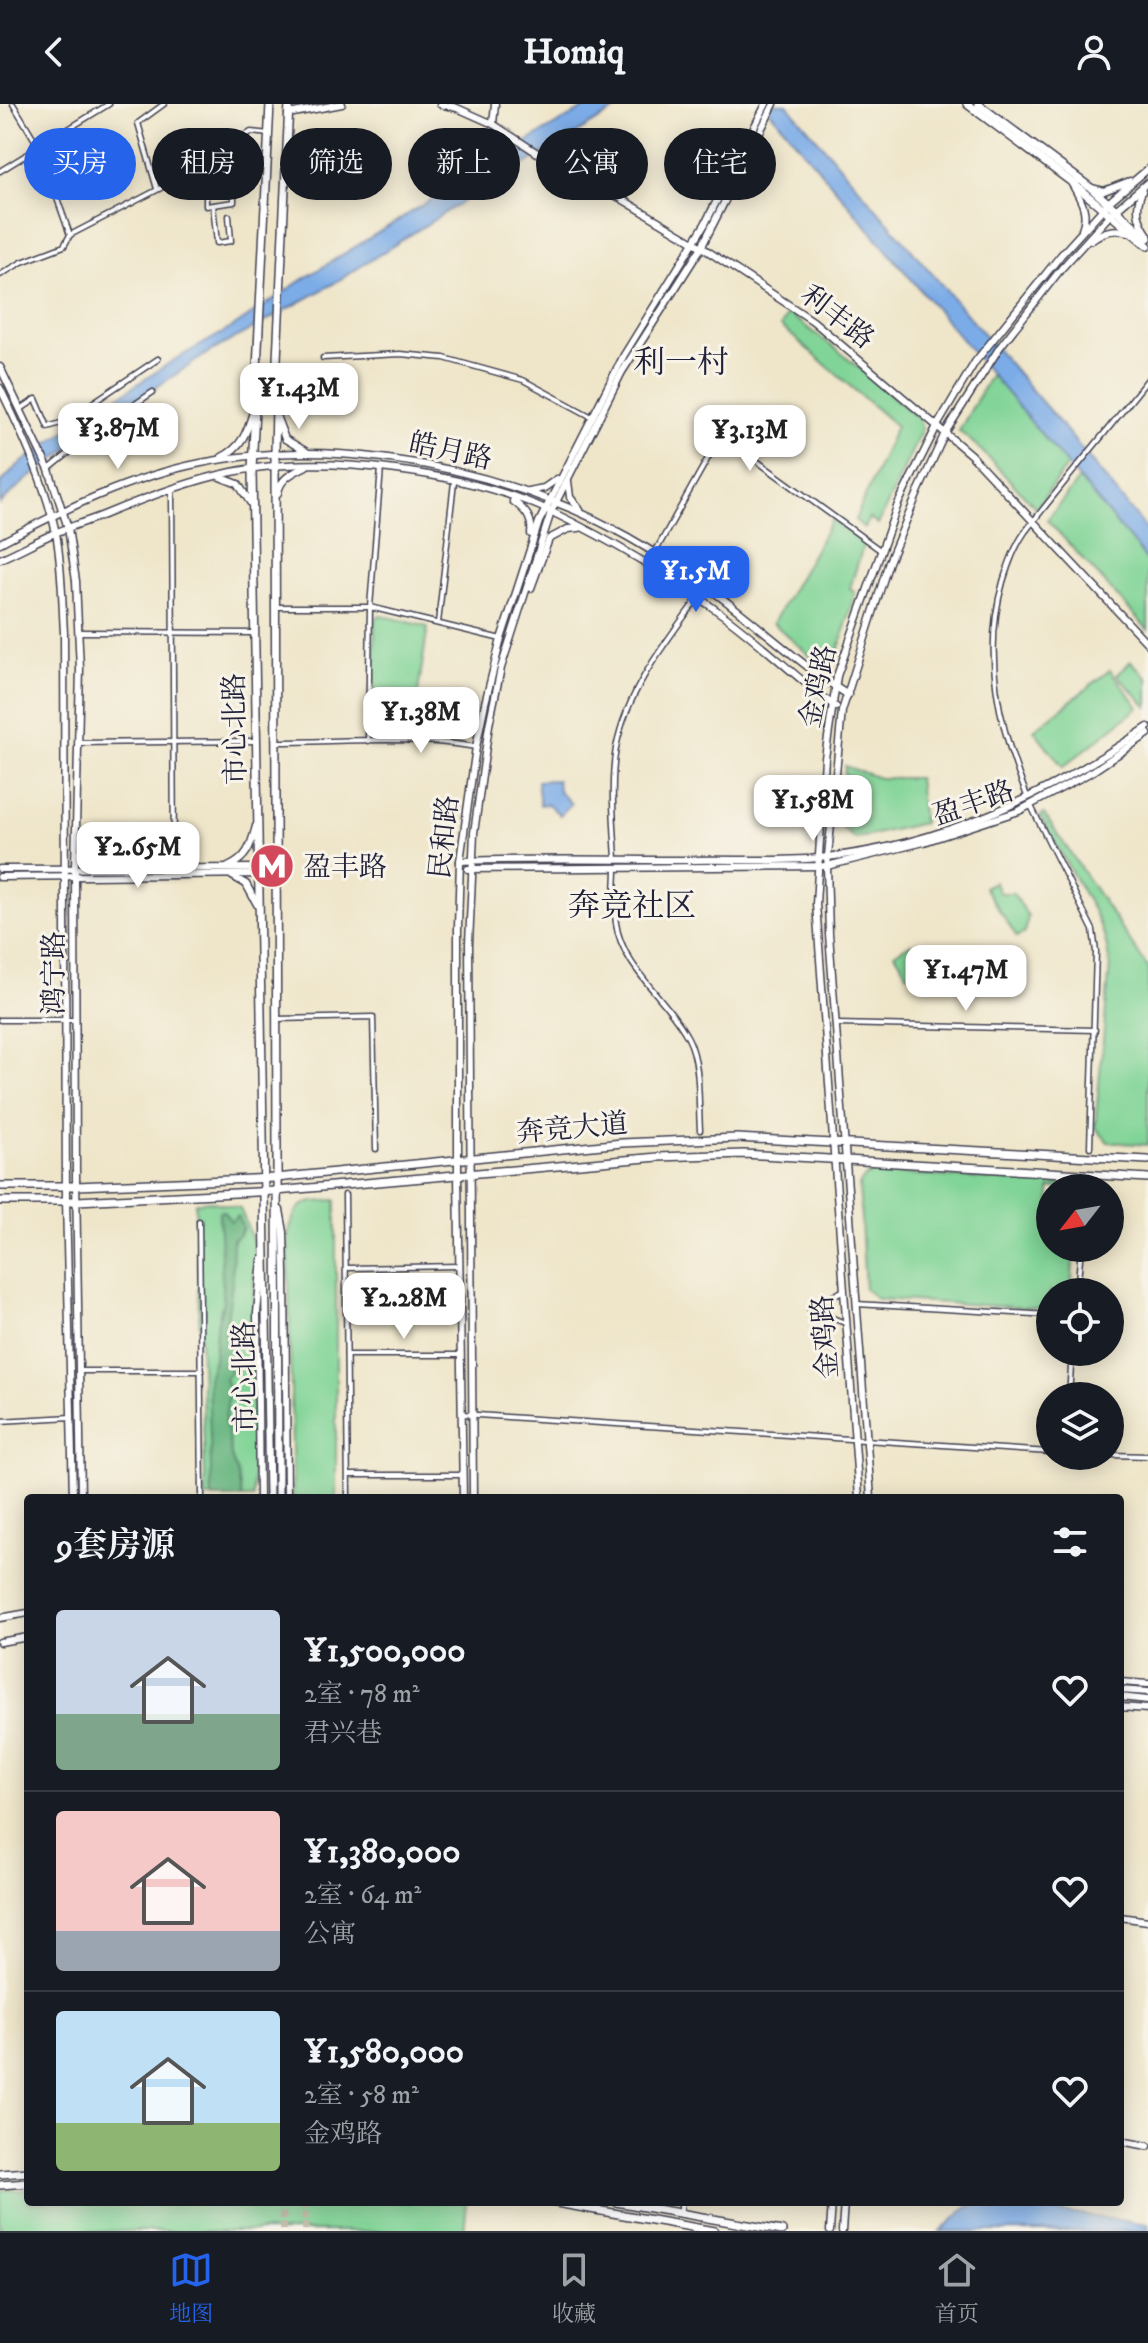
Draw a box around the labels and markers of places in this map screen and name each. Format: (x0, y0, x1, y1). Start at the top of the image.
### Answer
pin: ¥1.43M (234, 363, 364, 431)
pin: ¥3.87M (53, 403, 183, 471)
pin: ¥3.13M (685, 405, 815, 473)
pin: ¥1.5M (640, 546, 752, 614)
pin: ¥1.38M (356, 687, 486, 755)
pin: ¥1.58M (748, 775, 878, 843)
pin: ¥2.65M (73, 822, 203, 890)
metro station icon: 盈丰路 (248, 842, 296, 890)
place label: 盈丰路 (303, 850, 387, 885)
pin: ¥1.47M (901, 945, 1031, 1013)
pin: ¥2.28M (339, 1273, 469, 1341)

